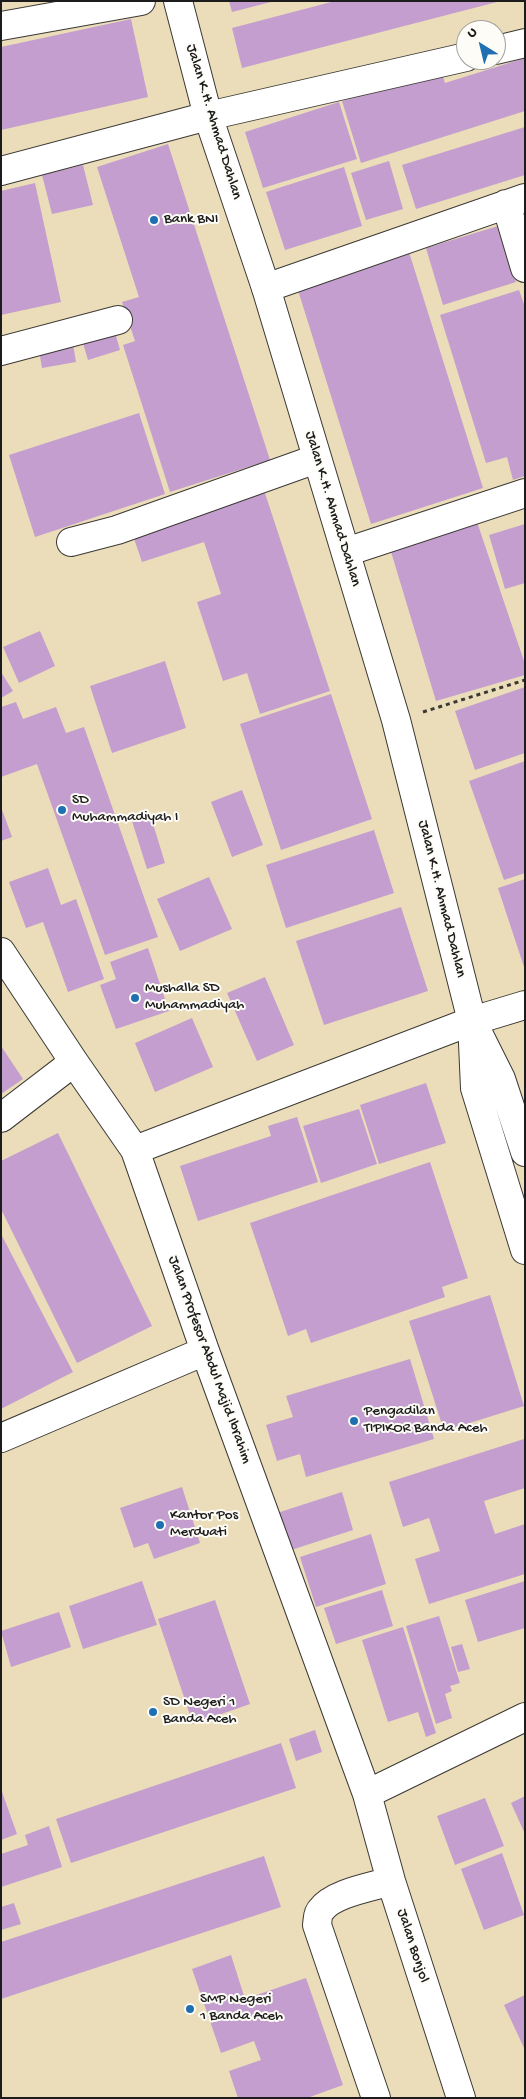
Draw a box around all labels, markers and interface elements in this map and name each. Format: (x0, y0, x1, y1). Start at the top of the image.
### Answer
north arrow (456, 20, 506, 70)
text: U (464, 24, 481, 43)
street label: Jalan K.H. Ahmad Dahlan (181, 42, 245, 202)
place label: Bank BNI (164, 211, 218, 229)
marker: Bank BNI (148, 214, 160, 226)
street label: Jalan K.H. Ahmad Dahlan (300, 429, 364, 589)
place label: SD Muhammadiyah I (72, 792, 178, 827)
marker: SD Muhammadiyah I (56, 804, 68, 816)
street label: Jalan K.H. Ahmad Dahlan (413, 818, 469, 980)
place label: Mushalla SD Muhammadiyah (145, 980, 244, 1015)
marker: Mushalla SD Muhammadiyah (129, 992, 141, 1004)
street label: Jalan Profesor Abdul Majid Ibrahim (163, 1254, 255, 1466)
place label: Pengadilan TIPIKOR Banda Aceh (364, 1403, 487, 1438)
marker: Pengadilan TIPIKOR Banda Aceh (348, 1415, 360, 1427)
place label: Kantor Pos Merduati (170, 1507, 238, 1542)
marker: Kantor Pos Merduati (154, 1519, 166, 1531)
place label: SD Negeri 1 Banda Aceh (163, 1694, 237, 1729)
marker: SD Negeri 1 Banda Aceh (147, 1706, 159, 1718)
street label: Jalan Bonjol (392, 1907, 432, 1985)
place label: SMP Negeri 1 Banda Aceh (200, 1991, 283, 2026)
marker: SMP Negeri 1 Banda Aceh (184, 2003, 196, 2015)

